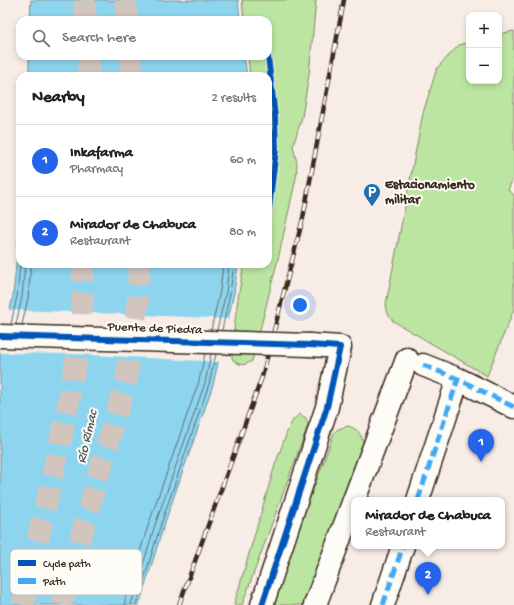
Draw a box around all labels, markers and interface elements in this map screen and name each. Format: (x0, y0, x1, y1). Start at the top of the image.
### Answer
map controls (466, 12, 502, 84)
button: + (466, 12, 502, 48)
search box (16, 16, 272, 60)
icon: search (30, 27, 52, 49)
text: Search here (62, 29, 136, 47)
button: − (466, 48, 502, 84)
text: Nearby (32, 88, 85, 108)
text: 2 results (211, 91, 256, 106)
text: Inkafarma (70, 144, 133, 162)
text: 1 (42, 153, 48, 168)
text: 60 m (230, 153, 256, 168)
text: Pharmacy (70, 162, 123, 177)
place label: Estacionamiento militar (385, 178, 475, 208)
parking icon: Estacionamiento militar (362, 182, 382, 207)
text: Mirador de Chabuca (70, 216, 196, 234)
text: 2 (42, 225, 48, 240)
text: 80 m (229, 225, 256, 240)
text: Restaurant (70, 234, 130, 249)
your location (290, 295, 310, 315)
street label: Puente de Piedra (106, 320, 203, 338)
water label: Río Rímac (74, 408, 103, 465)
pin: 1 (468, 429, 494, 462)
popup (351, 497, 505, 549)
text: Mirador de Chabuca (365, 507, 491, 525)
text: Restaurant (365, 525, 425, 540)
legend (10, 549, 142, 595)
text: Cycle path (43, 559, 91, 571)
pin: 2 (415, 562, 441, 595)
text: Path (42, 577, 66, 589)

